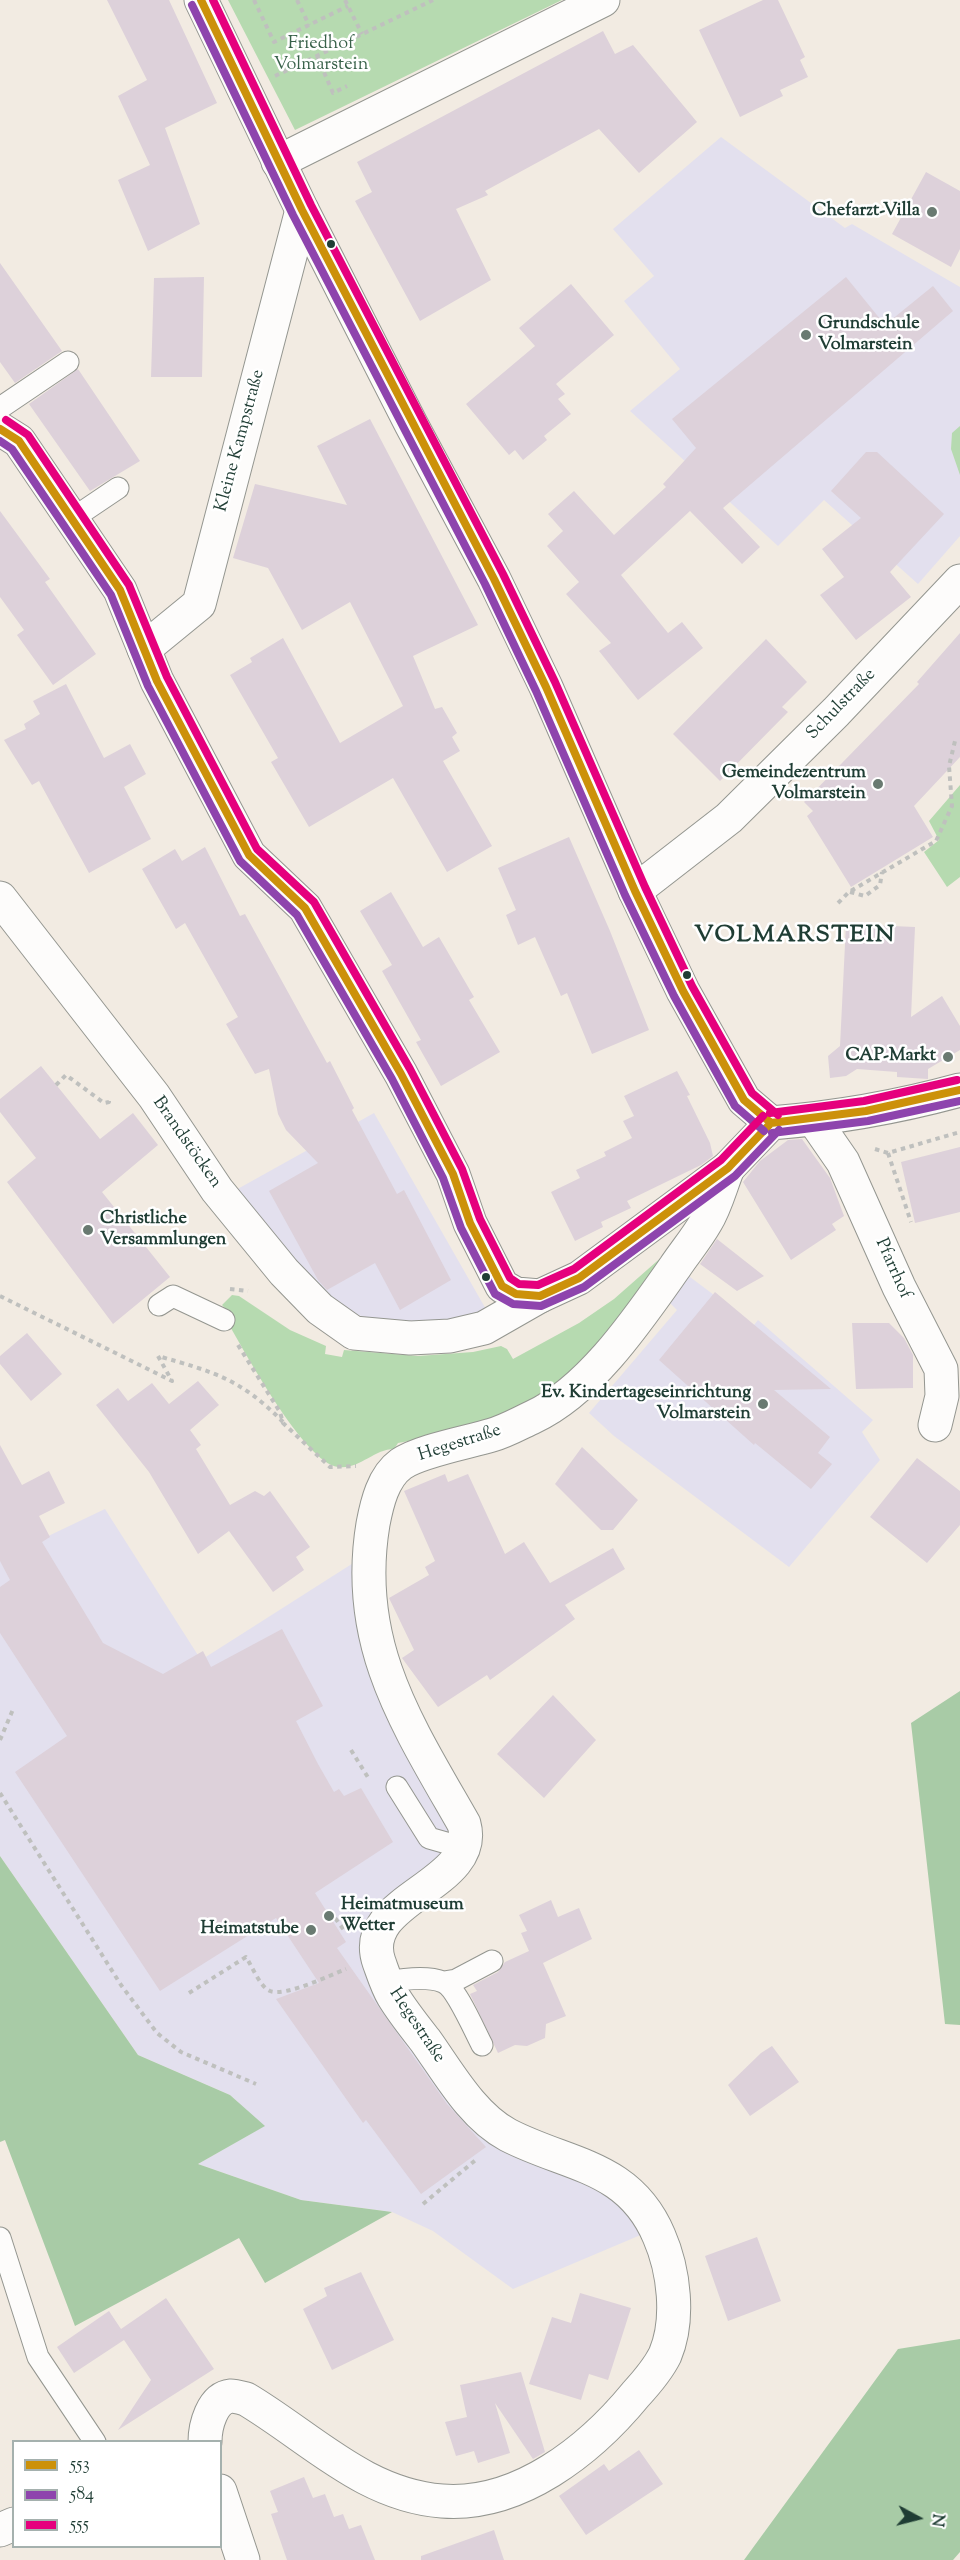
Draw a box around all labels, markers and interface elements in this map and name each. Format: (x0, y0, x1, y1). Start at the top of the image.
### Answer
park label: Friedhof Volmarstein (274, 34, 368, 76)
place label: Chefarzt-Villa (812, 201, 920, 223)
marker: Chefarzt-Villa (925, 205, 939, 219)
unlabelled marker (325, 238, 337, 250)
place label: Grundschule Volmarstein (818, 314, 920, 356)
marker: Grundschule Volmarstein (799, 328, 813, 342)
street label: Kleine Kampstraße (212, 368, 270, 514)
street label: Schulstraße (803, 665, 881, 745)
place label: Gemeindezentrum Volmarstein (722, 763, 866, 806)
marker: Gemeindezentrum Volmarstein (871, 777, 885, 791)
district label: VOLMARSTEIN (694, 923, 896, 951)
unlabelled marker (681, 969, 693, 981)
place label: CAP-Markt (845, 1046, 936, 1068)
marker: CAP-Markt (941, 1050, 955, 1064)
street label: Brandstöcken (147, 1093, 225, 1193)
place label: Christliche Versammlungen (100, 1209, 226, 1252)
marker: Christliche Versammlungen (81, 1223, 95, 1237)
street label: Pfarrhof (869, 1235, 915, 1303)
unlabelled marker (480, 1271, 492, 1283)
place label: Ev. Kindertageseinrichtung Volmarstein (541, 1383, 751, 1426)
marker: Ev. Kindertageseinrichtung Volmarstein (756, 1397, 770, 1411)
street label: Hegestraße (416, 1420, 504, 1468)
place label: Heimatmuseum Wetter (341, 1895, 464, 1938)
marker: Heimatmuseum Wetter (322, 1909, 336, 1923)
place label: Heimatstube (200, 1919, 299, 1941)
marker: Heimatstube (304, 1923, 318, 1937)
street label: Hegestraße (383, 1984, 449, 2068)
legend (12, 2440, 222, 2548)
text: 553 (70, 2452, 90, 2478)
text: 584 (70, 2482, 94, 2508)
north arrow (888, 2488, 948, 2548)
text: 555 (70, 2512, 89, 2538)
text: N (924, 2513, 949, 2528)

